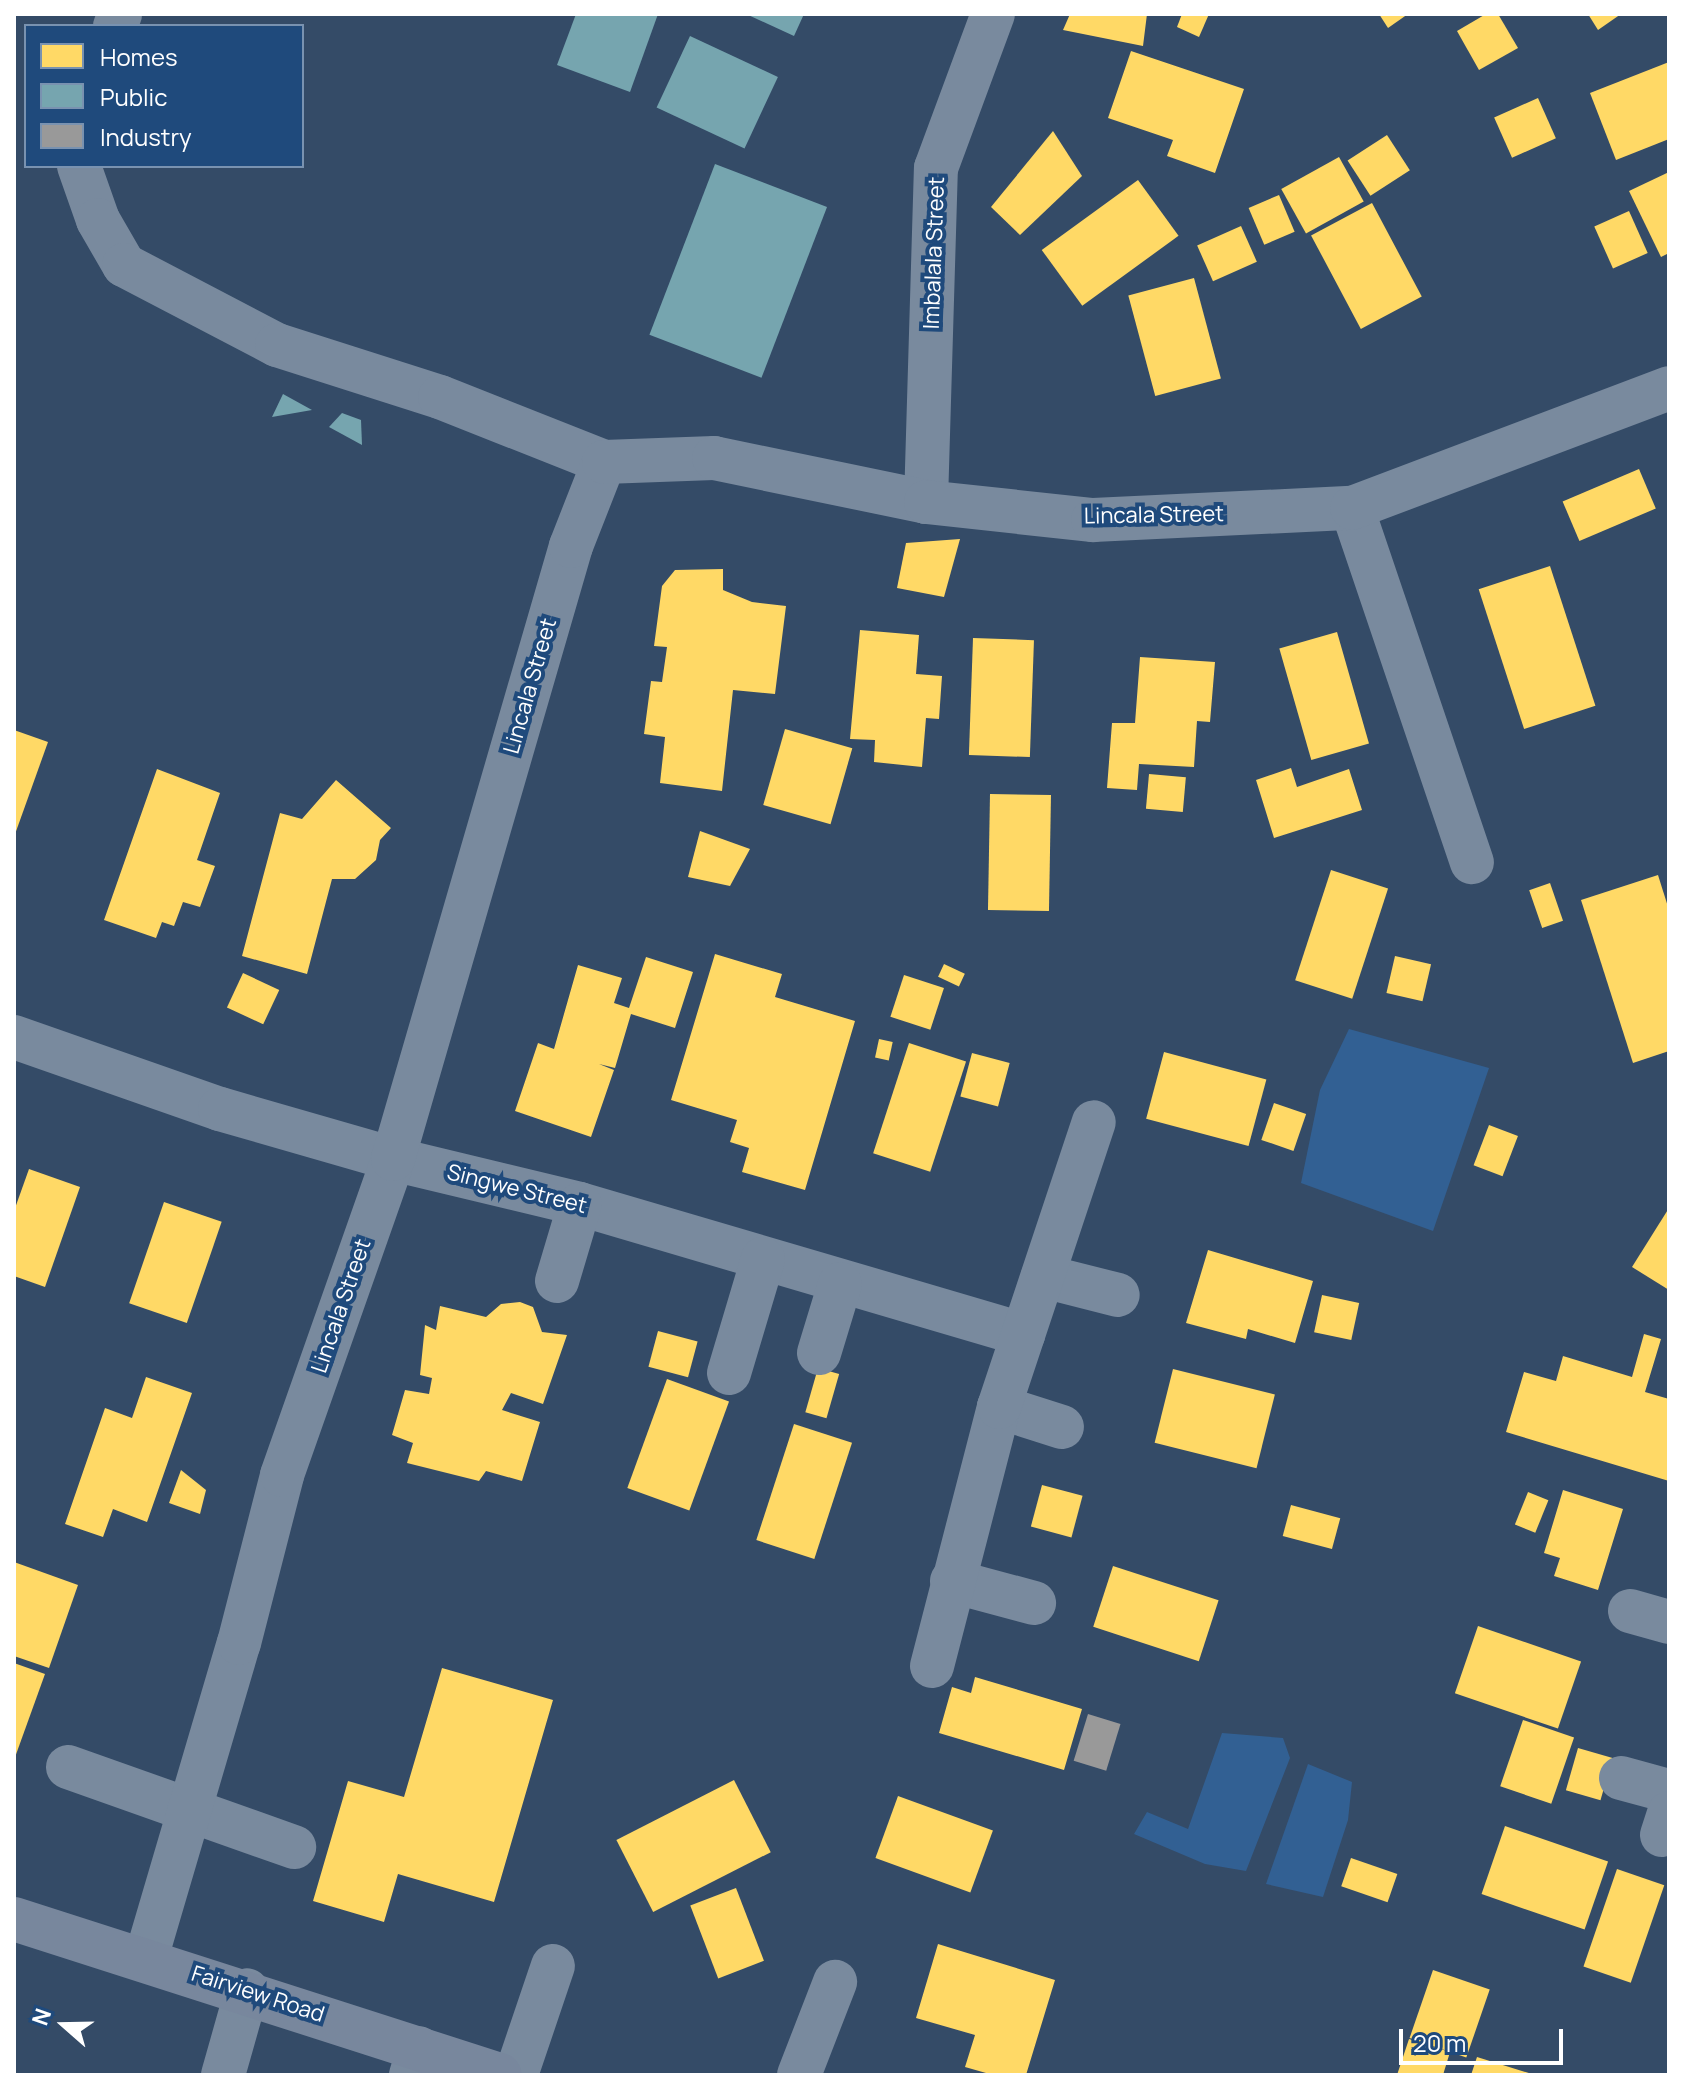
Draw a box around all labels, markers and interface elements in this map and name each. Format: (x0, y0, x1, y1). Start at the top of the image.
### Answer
legend (24, 24, 304, 168)
text: Homes (100, 40, 178, 73)
text: Public (100, 80, 167, 113)
text: Industry (100, 120, 192, 153)
street label: Imbalala Street (918, 176, 950, 330)
street label: Lincala Street (1084, 501, 1224, 529)
street label: Lincala Street (498, 615, 562, 757)
street label: Singwe Street (444, 1159, 590, 1219)
street label: Lincala Street (306, 1235, 376, 1377)
street label: Fairview Road (188, 1960, 328, 2028)
north arrow (24, 1985, 104, 2065)
text: N (25, 2004, 58, 2029)
scale bar (1403, 2013, 1567, 2063)
text: 20 m (1413, 2026, 1466, 2059)

